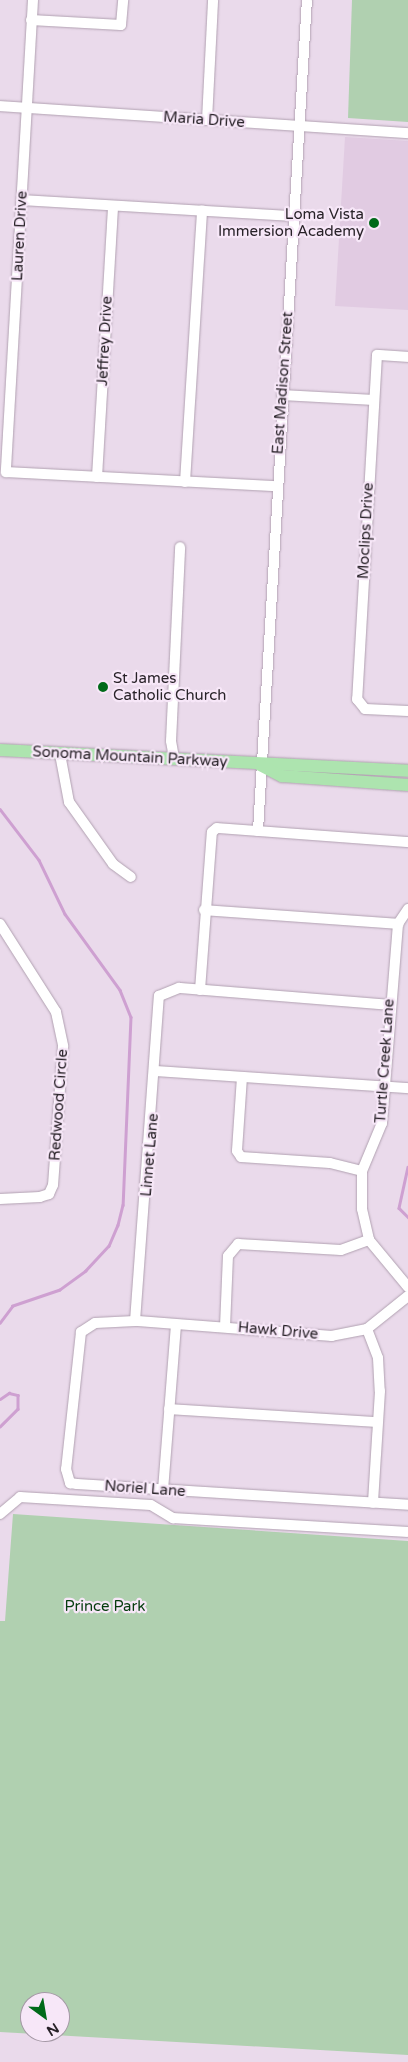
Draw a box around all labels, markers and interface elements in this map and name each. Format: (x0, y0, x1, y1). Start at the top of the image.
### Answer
street label: Maria Drive (163, 108, 245, 132)
street label: Lauren Drive (9, 191, 31, 281)
place label: Loma Vista Immersion Academy (218, 205, 364, 240)
marker: Loma Vista Immersion Academy (368, 217, 380, 229)
street label: Jeffrey Drive (94, 296, 116, 386)
street label: East Madison Street (269, 311, 297, 455)
street label: Moclips Drive (354, 482, 378, 580)
place label: St James Catholic Church (113, 669, 226, 704)
marker: St James Catholic Church (97, 681, 109, 693)
street label: Sonoma Mountain Parkway (32, 743, 228, 771)
street label: Turtle Creek Lane (372, 998, 398, 1124)
street label: Redwood Circle (46, 1049, 72, 1161)
street label: Linnet Lane (137, 1113, 163, 1197)
street label: Hawk Drive (237, 1319, 319, 1343)
street label: Noriel Lane (104, 1477, 186, 1501)
park label: Prince Park (65, 1598, 145, 1616)
north arrow (20, 1992, 70, 2042)
text: N (43, 2019, 62, 2039)

